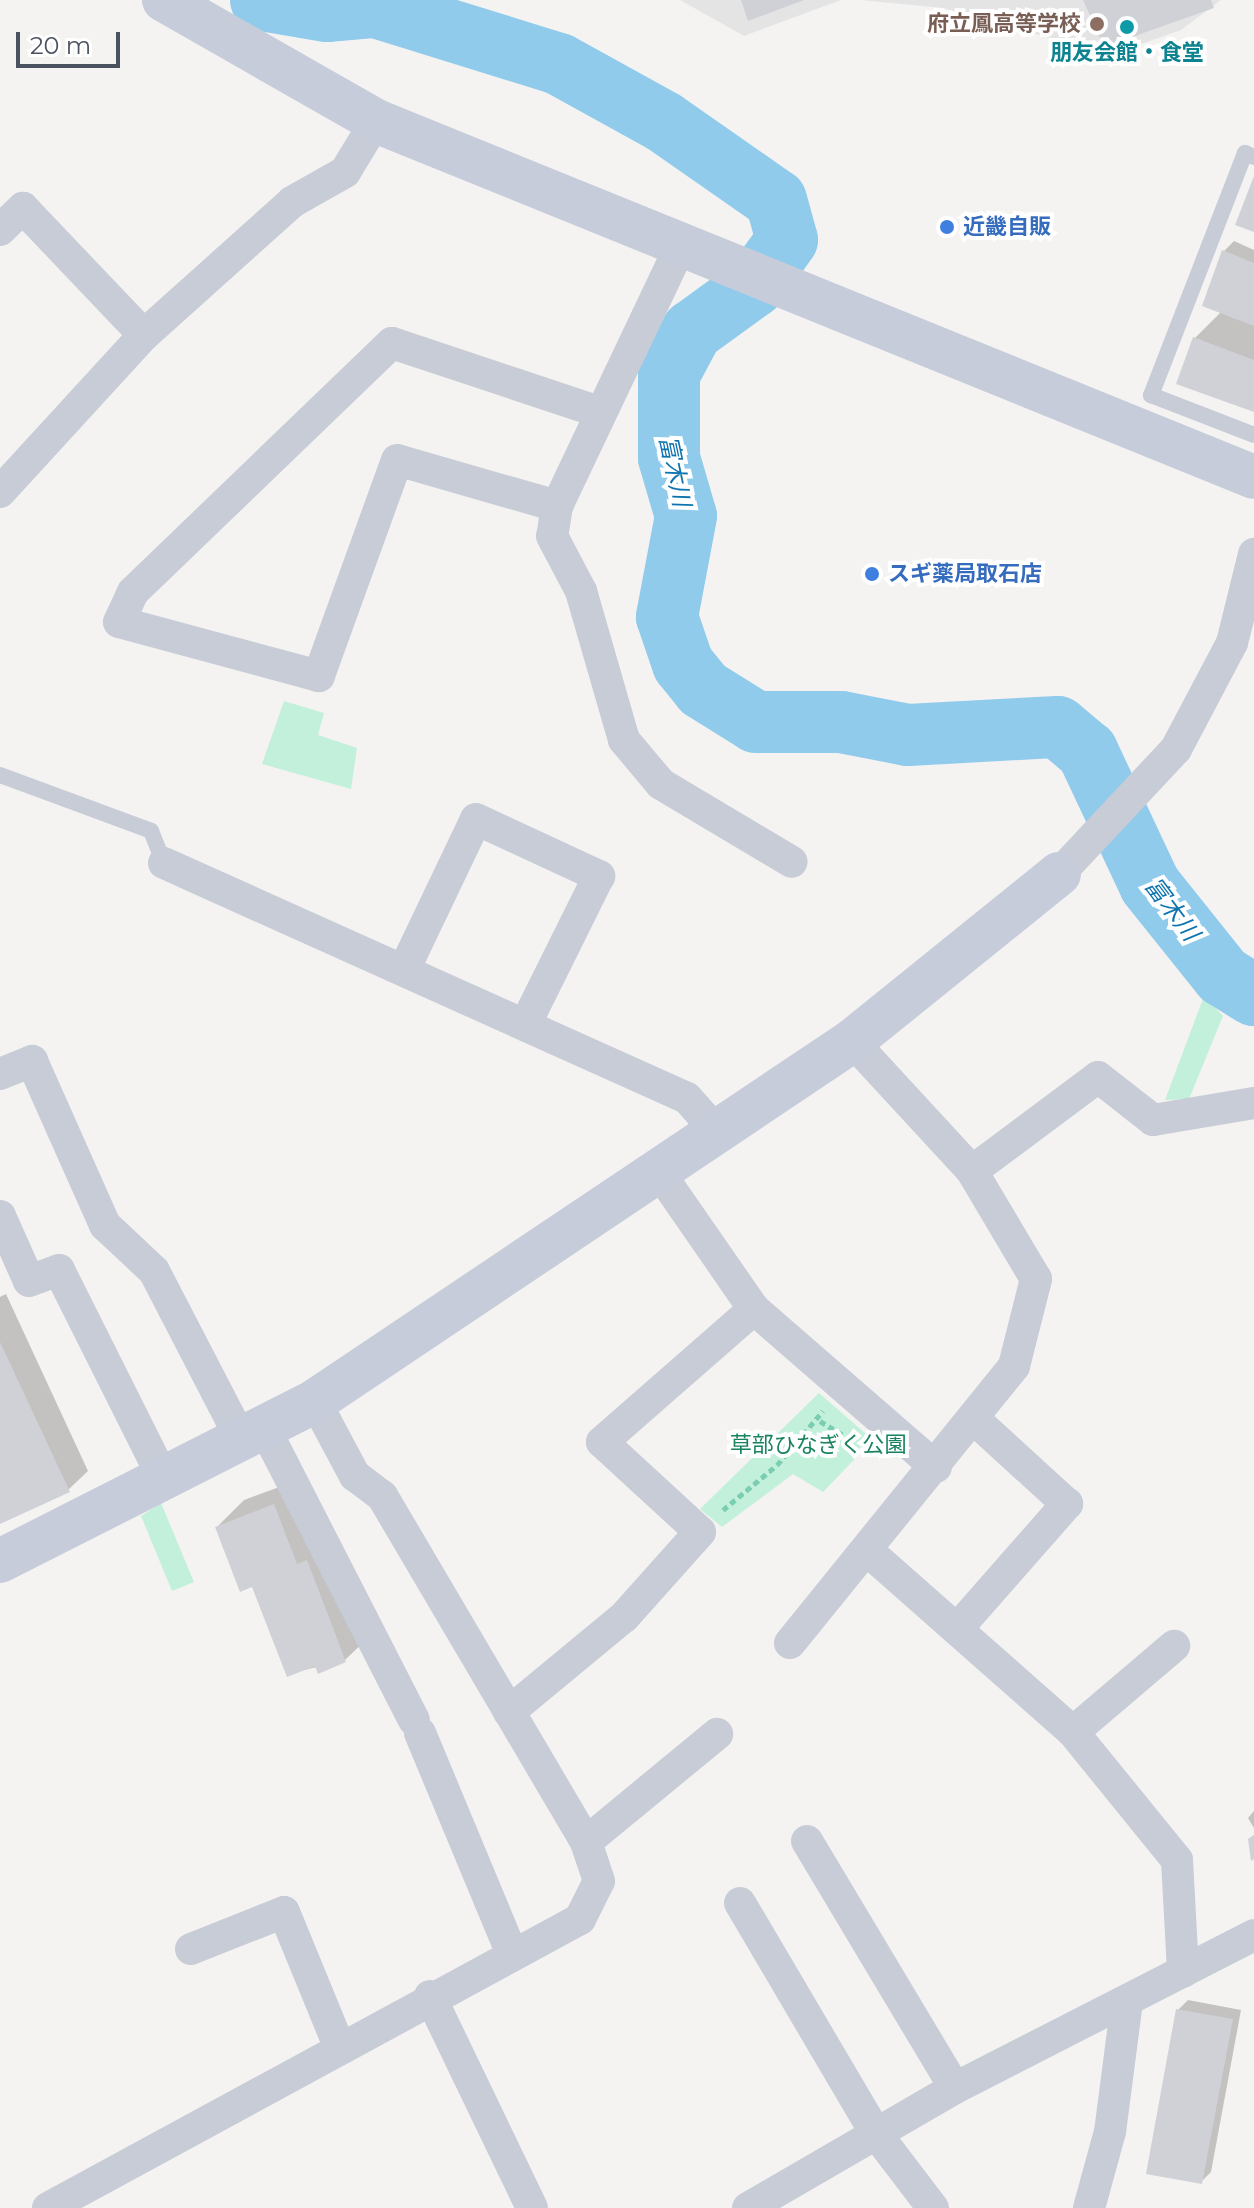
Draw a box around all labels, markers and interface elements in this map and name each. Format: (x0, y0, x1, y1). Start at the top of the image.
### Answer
place label: 府立鳳高等学校 (927, 11, 1081, 37)
marker: 府立鳳高等学校 (1088, 15, 1106, 33)
scale bar (20, 16, 124, 66)
marker: 朋友会館・食堂 (1118, 18, 1136, 36)
text: 20 m (30, 31, 91, 60)
place label: 朋友会館・食堂 (1050, 40, 1204, 66)
place label: 近畿自販 (963, 214, 1051, 240)
marker: 近畿自販 (938, 218, 956, 236)
water label: 富木川 (653, 433, 697, 509)
place label: スギ薬局取石店 (888, 561, 1042, 587)
marker: スギ薬局取石店 (863, 565, 881, 583)
water label: 富木川 (1139, 872, 1205, 946)
park label: 草部ひなぎく公園 (730, 1432, 906, 1458)

